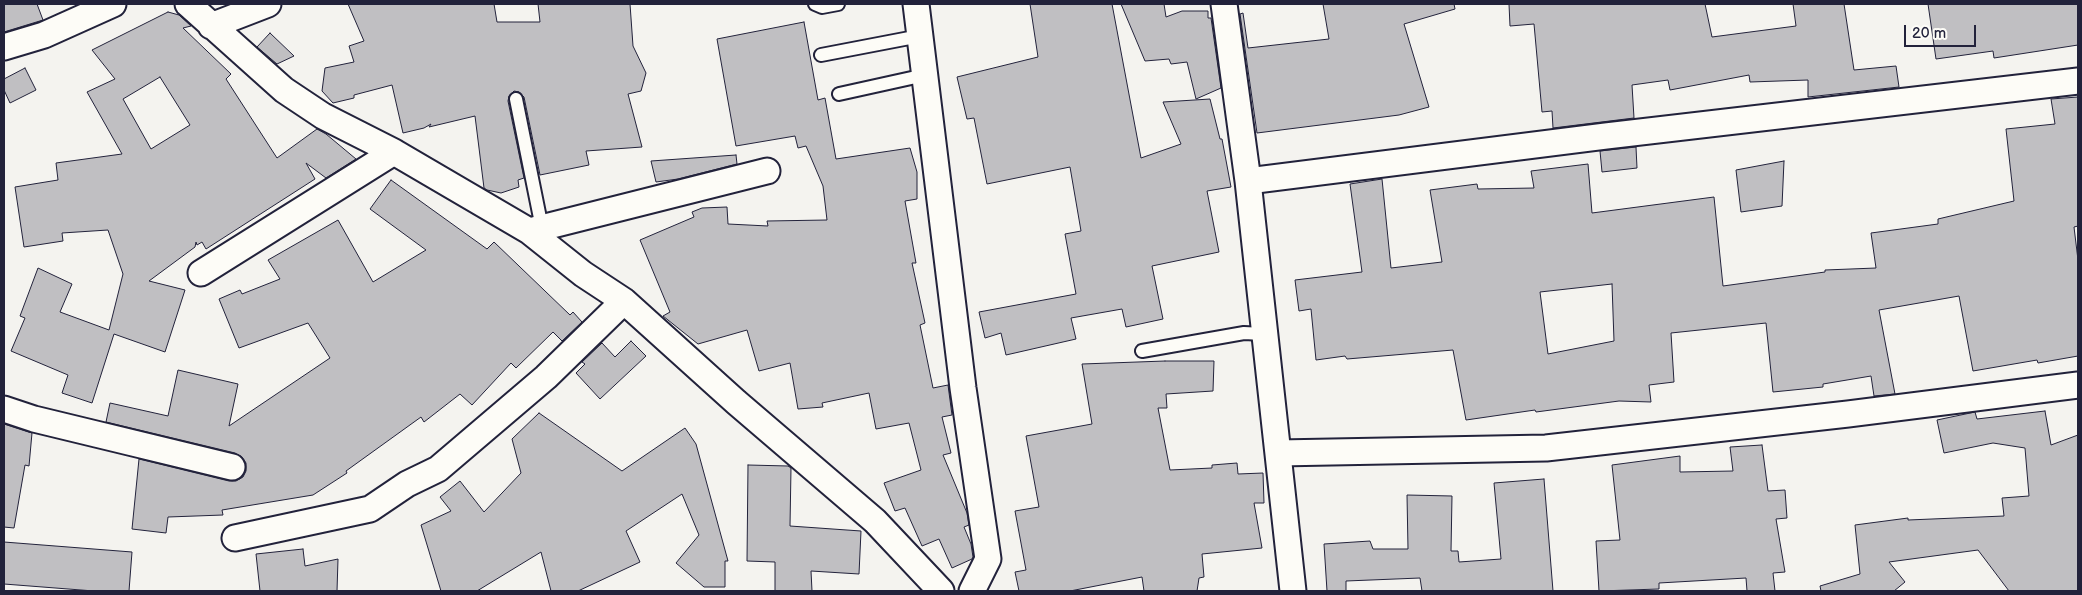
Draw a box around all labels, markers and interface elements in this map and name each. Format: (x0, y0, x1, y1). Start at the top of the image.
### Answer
scale bar (1907, 15, 1980, 47)
text: 20 m (1912, 24, 1946, 43)

